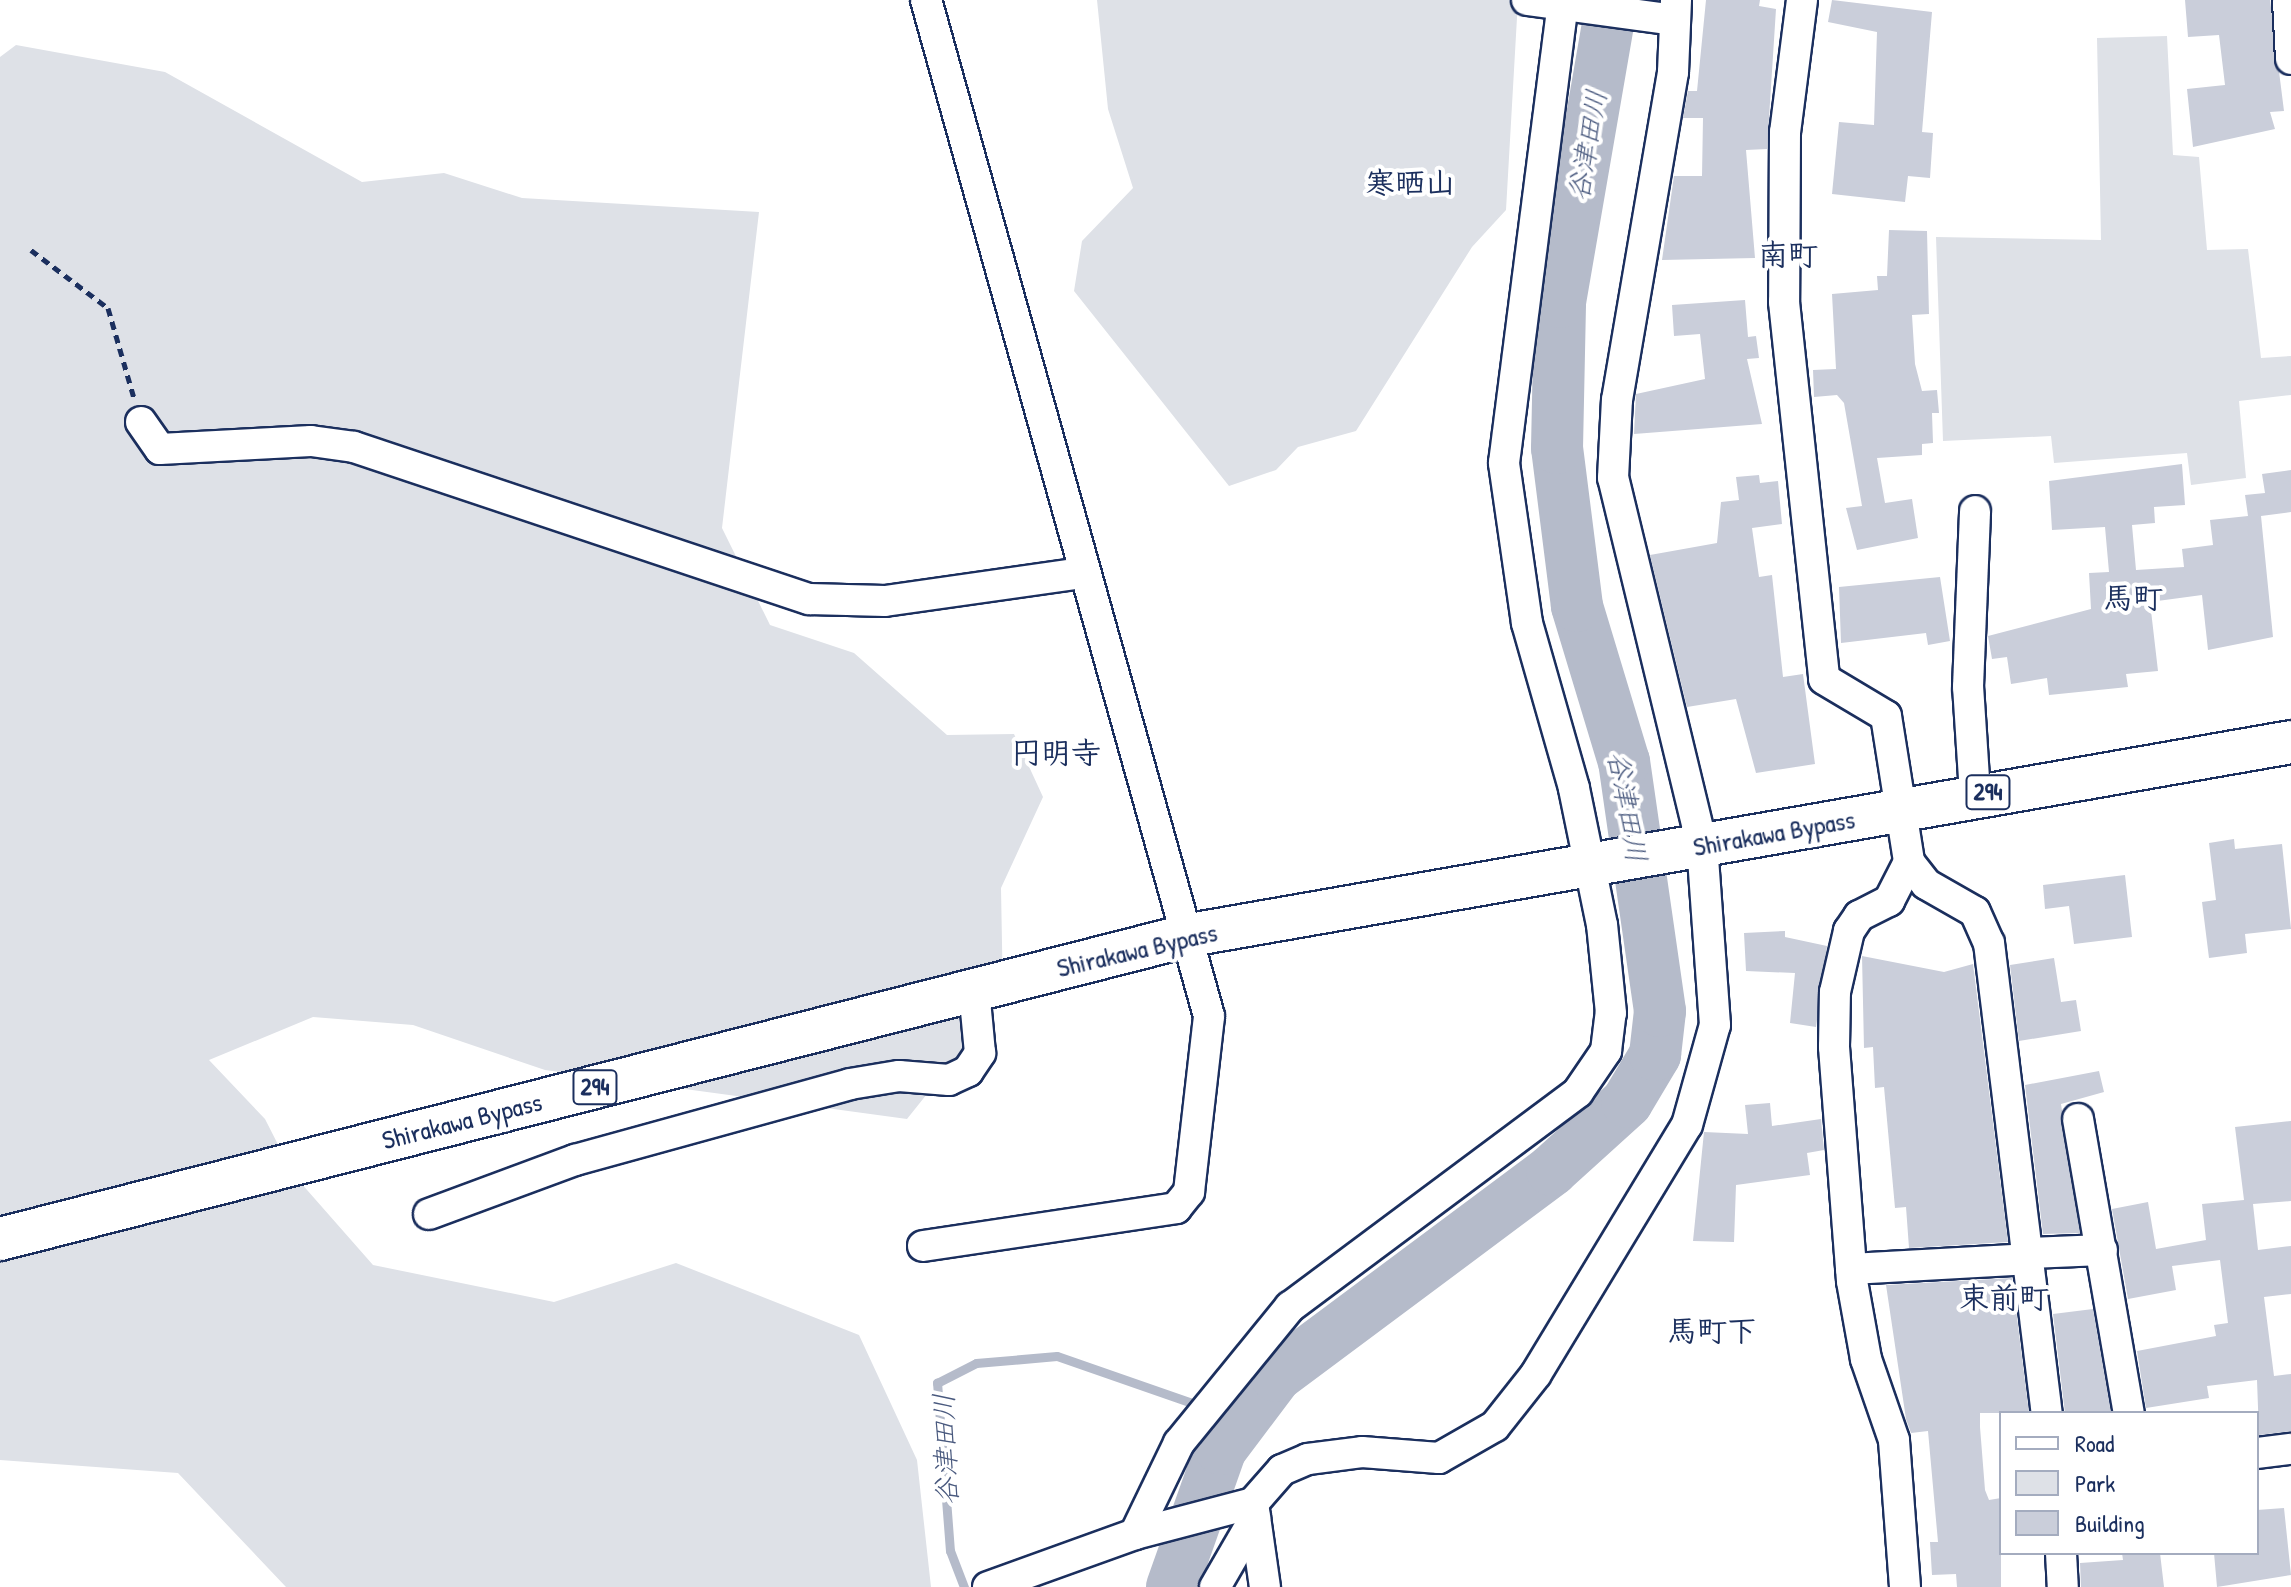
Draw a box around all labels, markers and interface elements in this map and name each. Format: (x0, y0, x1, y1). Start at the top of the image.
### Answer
water label: 谷津田川 (1561, 87, 1613, 203)
district label: 寒晒山 (1365, 164, 1455, 200)
district label: 南町 (1758, 236, 1818, 272)
district label: 馬町 (2103, 579, 2163, 615)
district label: 円明寺 (1011, 734, 1101, 770)
water label: 谷津田川 (1602, 749, 1654, 865)
road number: 294 (1964, 772, 2012, 812)
street label: Shirakawa Bypass (1691, 803, 1857, 863)
street label: Shirakawa Bypass (1054, 916, 1220, 984)
road number: 294 (571, 1067, 619, 1107)
street label: Shirakawa Bypass (379, 1086, 545, 1156)
district label: 束前町 (1959, 1279, 2049, 1315)
district label: 馬町下 (1667, 1312, 1757, 1348)
water label: 谷津田川 (926, 1392, 964, 1506)
legend (1999, 1411, 2259, 1555)
text: Road (2075, 1427, 2114, 1459)
text: Park (2075, 1467, 2115, 1499)
text: Building (2075, 1507, 2145, 1539)

